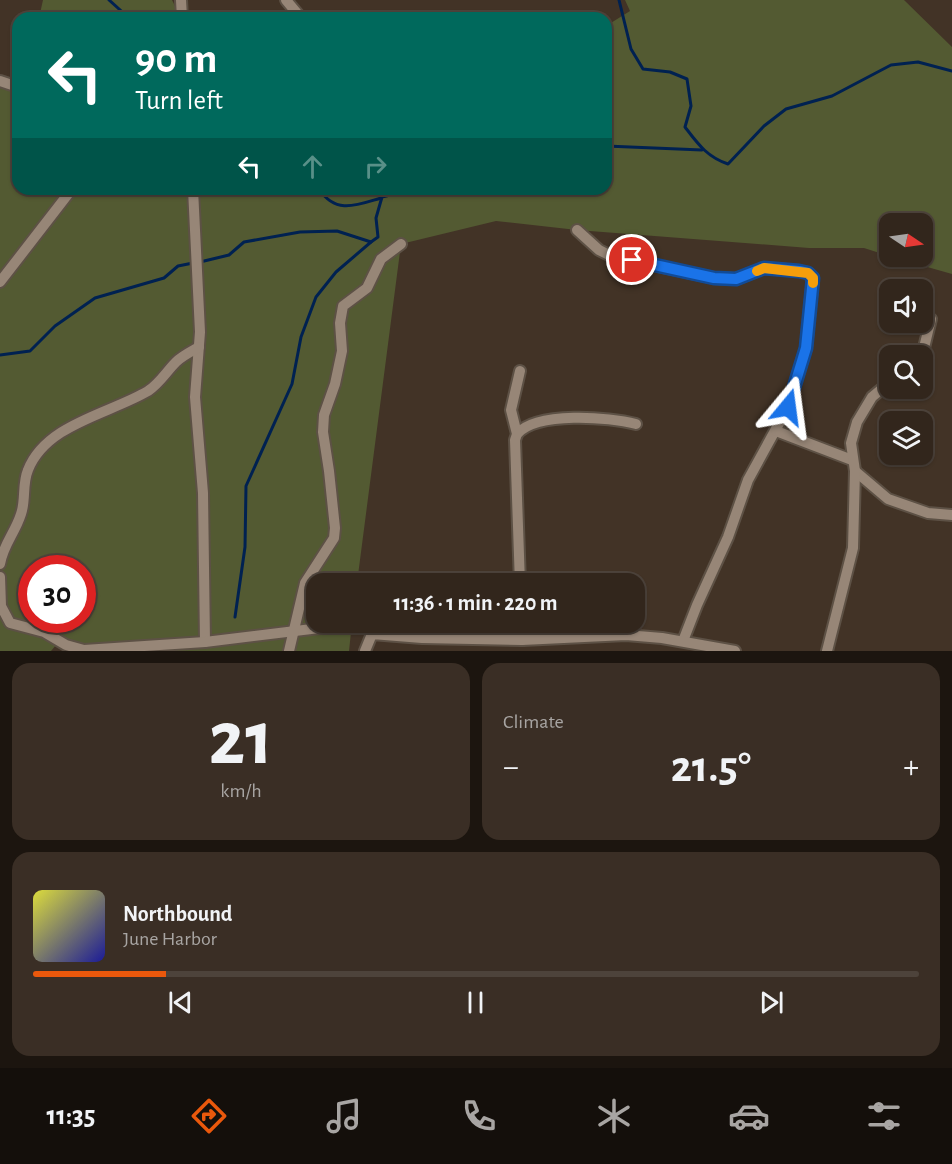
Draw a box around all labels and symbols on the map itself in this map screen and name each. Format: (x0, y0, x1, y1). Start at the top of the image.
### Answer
north arrow (879, 213, 933, 267)
pin (606, 234, 657, 285)
position arrow (756, 375, 820, 439)
speed limit sign: 30 (18, 555, 96, 633)

